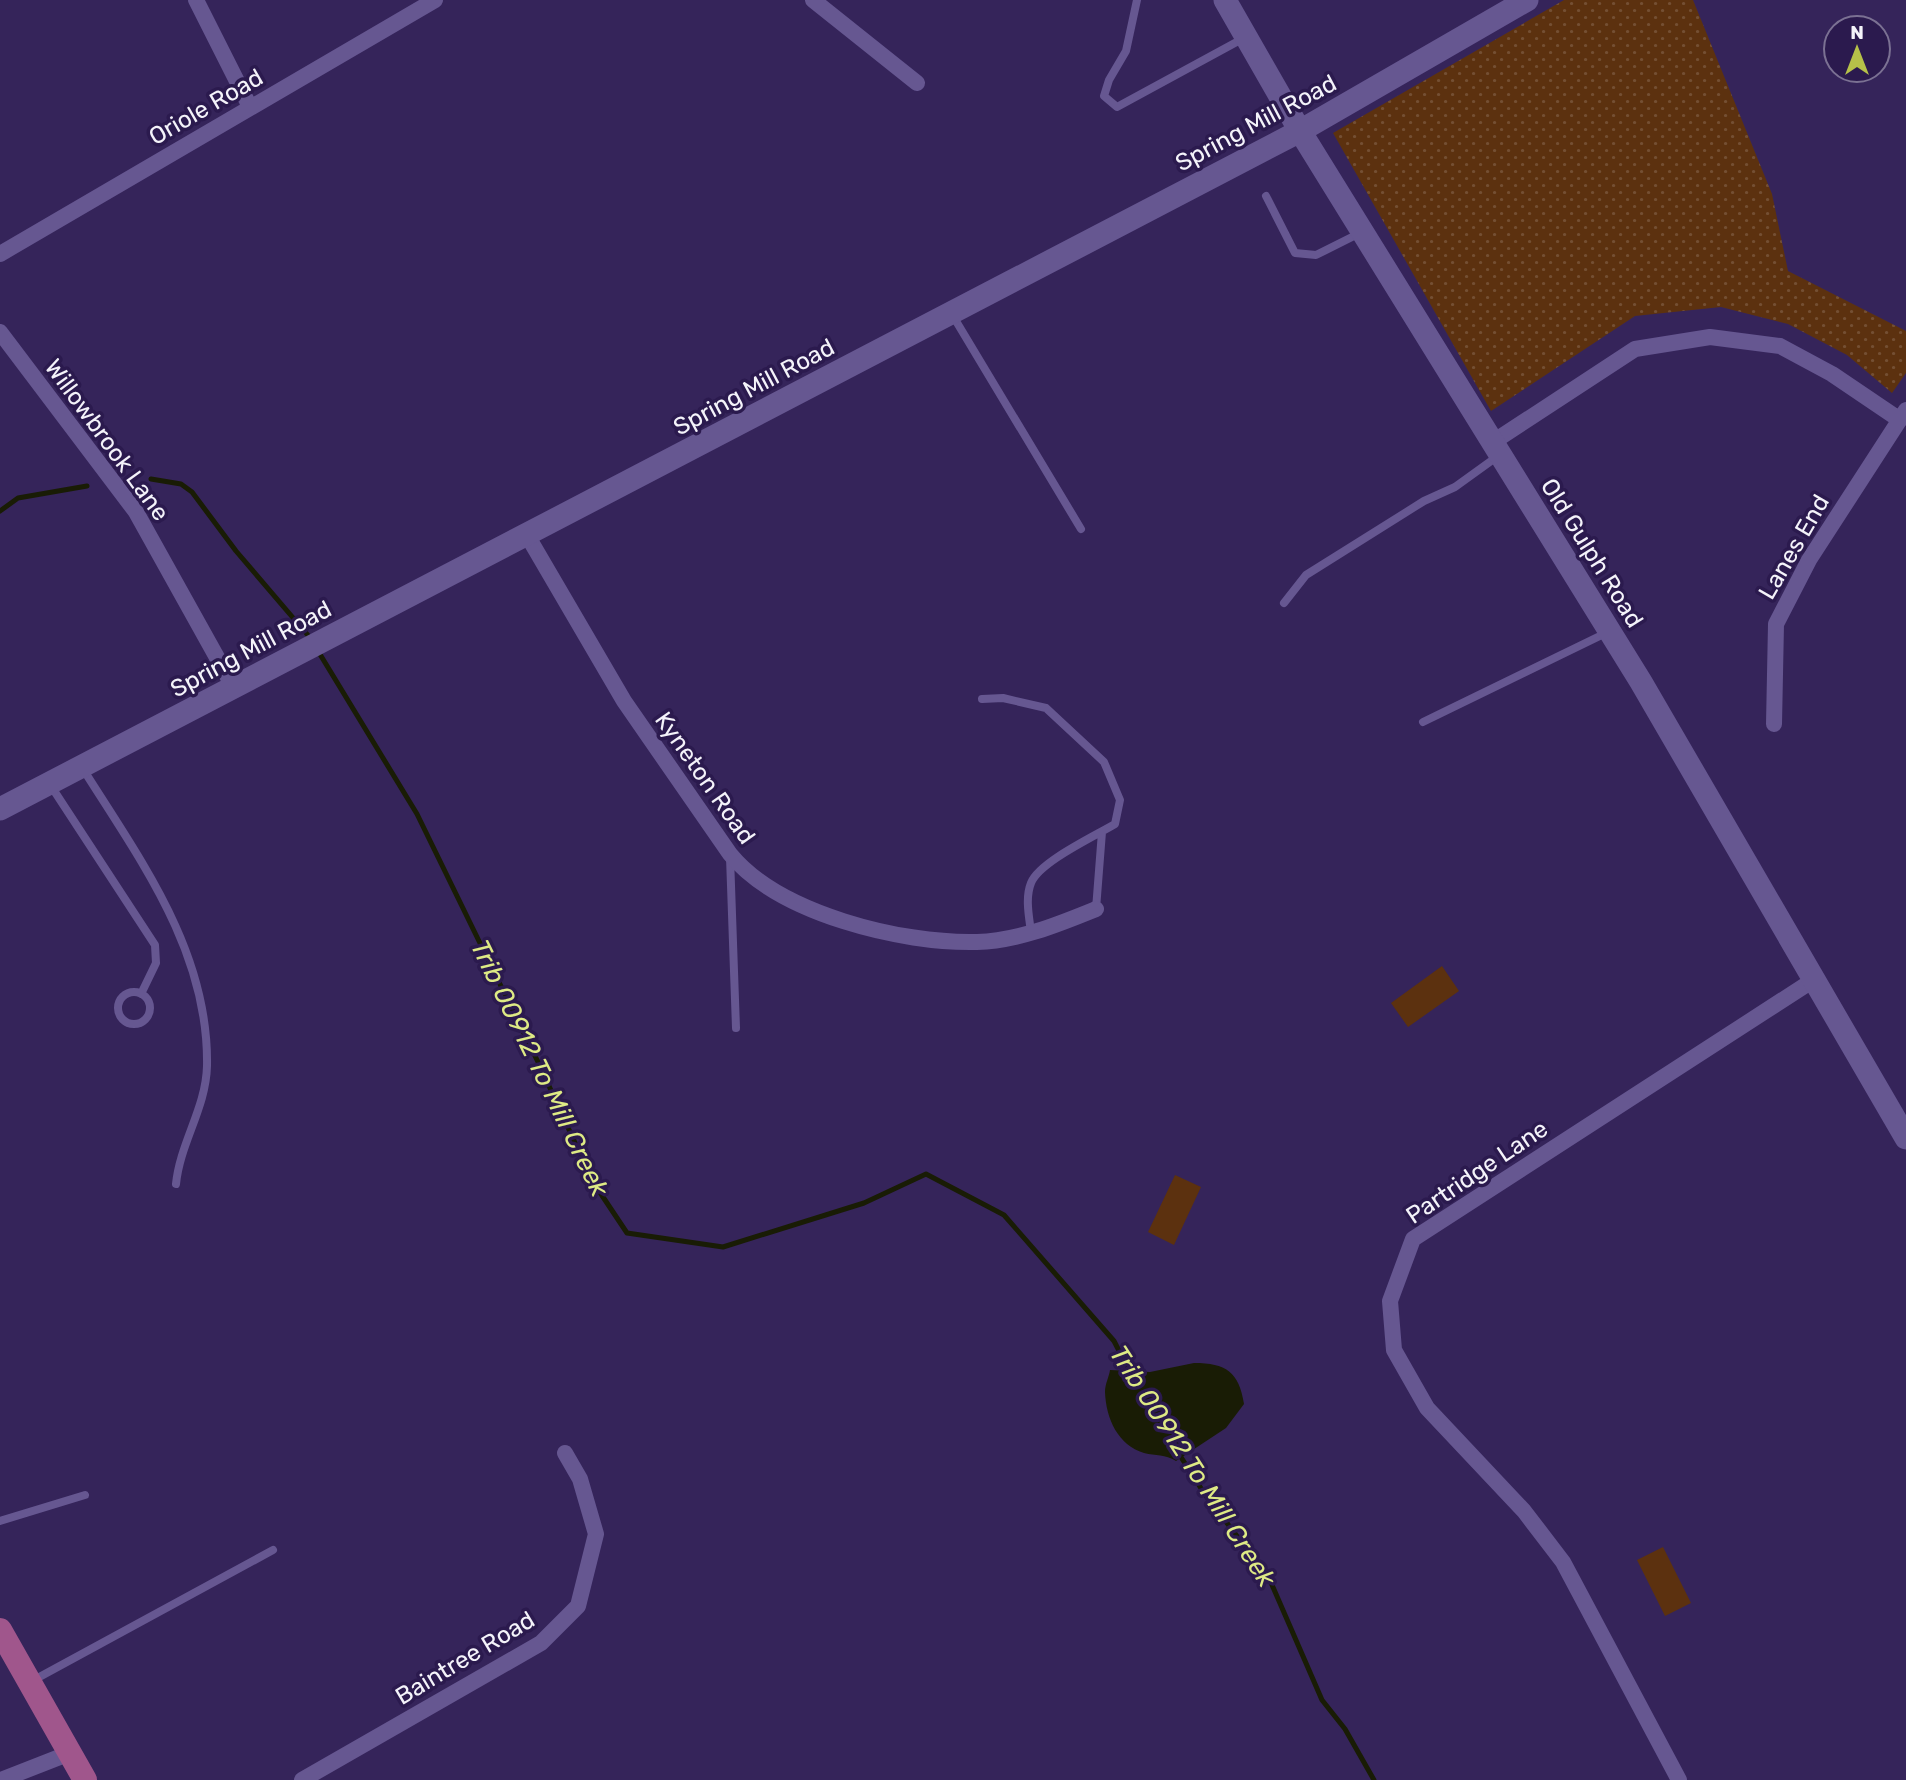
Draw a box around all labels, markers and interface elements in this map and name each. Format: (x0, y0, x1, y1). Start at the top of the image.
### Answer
north arrow (1822, 14, 1892, 84)
text: N (1850, 21, 1864, 44)
street label: Oriole Road (144, 63, 268, 151)
street label: Spring Mill Road (1171, 69, 1341, 177)
street label: Spring Mill Road (669, 333, 839, 441)
street label: Willowbrook Lane (39, 354, 175, 526)
street label: Old Gulph Road (1535, 473, 1649, 633)
street label: Lanes End (1753, 490, 1835, 604)
street label: Spring Mill Road (166, 595, 336, 703)
street label: Kyneton Road (649, 707, 761, 849)
water label: Trib 00912 To Mill Creek (464, 935, 615, 1202)
street label: Partridge Lane (1401, 1114, 1553, 1230)
water label: Trib 00912 To Mill Creek (1103, 1340, 1283, 1593)
street label: Baintree Road (390, 1605, 540, 1711)

